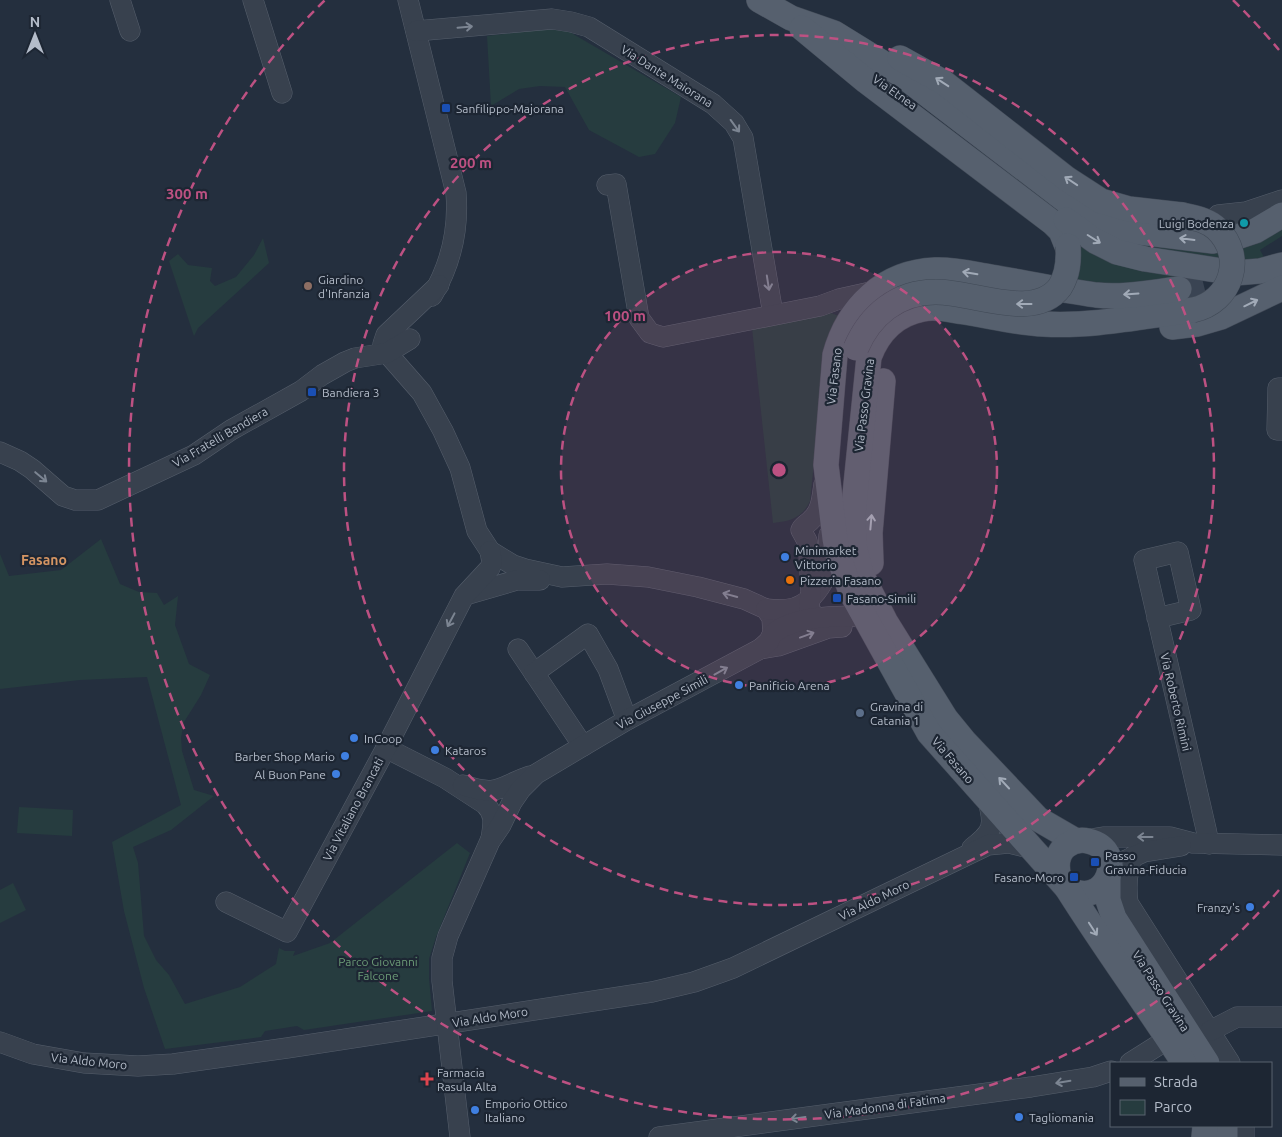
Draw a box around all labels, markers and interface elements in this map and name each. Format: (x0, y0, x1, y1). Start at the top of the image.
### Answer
north arrow (10, 10, 60, 60)
text: N (30, 14, 40, 30)
one-way arrow (456, 22, 472, 32)
street label: Via Dante Maiorana (619, 42, 715, 110)
street label: Via Etnea (870, 72, 920, 112)
one-way arrow (935, 77, 949, 87)
marker: Sanfilippo-Majorana (440, 102, 452, 114)
place label: Sanfilippo-Majorana (456, 102, 564, 115)
one-way arrow (730, 119, 740, 133)
text: 200 m (450, 154, 492, 171)
one-way arrow (1064, 176, 1078, 186)
text: 300 m (166, 185, 208, 202)
place label: Luigi Bodenza (1159, 217, 1234, 230)
marker: Luigi Bodenza (1238, 217, 1250, 229)
one-way arrow (1179, 234, 1195, 244)
one-way arrow (1086, 235, 1100, 245)
one-way arrow (963, 268, 979, 278)
place label: Giardino d'Infanzia (318, 273, 370, 300)
one-way arrow (763, 275, 773, 291)
marker: Giardino d'Infanzia (302, 280, 314, 292)
one-way arrow (1123, 290, 1139, 299)
one-way arrow (1243, 297, 1258, 307)
one-way arrow (1016, 299, 1032, 309)
text: 100 m (604, 307, 646, 324)
street label: Via Fasano (824, 347, 844, 405)
street label: Via Passo Gravina (852, 358, 876, 452)
marker: Bandiera 3 (306, 386, 318, 398)
place label: Bandiera 3 (322, 386, 379, 399)
street label: Via Fratelli Bandiera (170, 404, 270, 470)
centre of rings (770, 461, 788, 479)
one-way arrow (35, 471, 48, 483)
one-way arrow (867, 514, 876, 530)
place label: Minimarket Vittorio (795, 544, 857, 571)
marker: Minimarket Vittorio (779, 551, 791, 563)
district label: Fasano (21, 552, 67, 568)
marker: Pizzeria Fasano (784, 574, 796, 586)
place label: Pizzeria Fasano (800, 574, 881, 587)
one-way arrow (722, 590, 738, 600)
marker: Fasano-Simili (831, 592, 843, 604)
place label: Fasano-Simili (847, 592, 916, 605)
one-way arrow (446, 612, 455, 627)
one-way arrow (799, 630, 814, 639)
street label: Via Roberto Rimini (1158, 652, 1194, 752)
one-way arrow (713, 666, 728, 676)
street label: Via Giuseppe Simili (614, 672, 710, 732)
marker: Panificio Arena (733, 679, 745, 691)
place label: Panificio Arena (749, 679, 830, 692)
place label: Gravina di Catania 1 (870, 700, 923, 727)
marker: Gravina di Catania 1 (854, 707, 866, 719)
marker: InCoop (348, 732, 360, 744)
place label: InCoop (364, 732, 402, 745)
street label: Via Fasano (929, 734, 977, 786)
marker: Kataros (429, 744, 441, 756)
place label: Kataros (445, 744, 486, 757)
place label: Barber Shop Mario (235, 750, 335, 763)
marker: Barber Shop Mario (339, 750, 351, 762)
street label: Via Vitaliano Brancati (320, 755, 386, 863)
place label: Al Buon Pane (255, 768, 326, 781)
marker: Al Buon Pane (330, 768, 342, 780)
one-way arrow (998, 777, 1010, 790)
one-way arrow (1137, 832, 1153, 842)
place label: Passo Gravina-Fiducia (1105, 849, 1187, 876)
marker: Passo Gravina-Fiducia (1089, 856, 1101, 868)
place label: Fasano-Moro (994, 871, 1064, 884)
marker: Fasano-Moro (1068, 871, 1080, 883)
street label: Via Aldo Moro (837, 877, 911, 923)
place label: Franzy's (1197, 901, 1240, 914)
marker: Franzy's (1244, 901, 1256, 913)
one-way arrow (1088, 922, 1098, 936)
street label: Via Passo Gravina (1130, 948, 1192, 1034)
park label: Parco Giovanni Falcone (338, 955, 418, 982)
street label: Via Aldo Moro (451, 1005, 529, 1029)
street label: Via Aldo Moro (50, 1051, 128, 1071)
legend (1110, 1062, 1272, 1127)
place label: Farmacia Rasula Alta (437, 1066, 497, 1093)
marker: Farmacia Rasula Alta (421, 1073, 433, 1085)
text: Strada (1154, 1073, 1198, 1090)
one-way arrow (1056, 1077, 1072, 1087)
street label: Via Madonna di Fatima (824, 1091, 946, 1121)
place label: Emporio Ottico Italiano (485, 1097, 568, 1124)
text: Parco (1154, 1098, 1192, 1115)
marker: Emporio Ottico Italiano (469, 1104, 481, 1116)
marker: Tagliomania (1013, 1111, 1025, 1123)
place label: Tagliomania (1029, 1111, 1094, 1124)
one-way arrow (791, 1114, 807, 1124)

